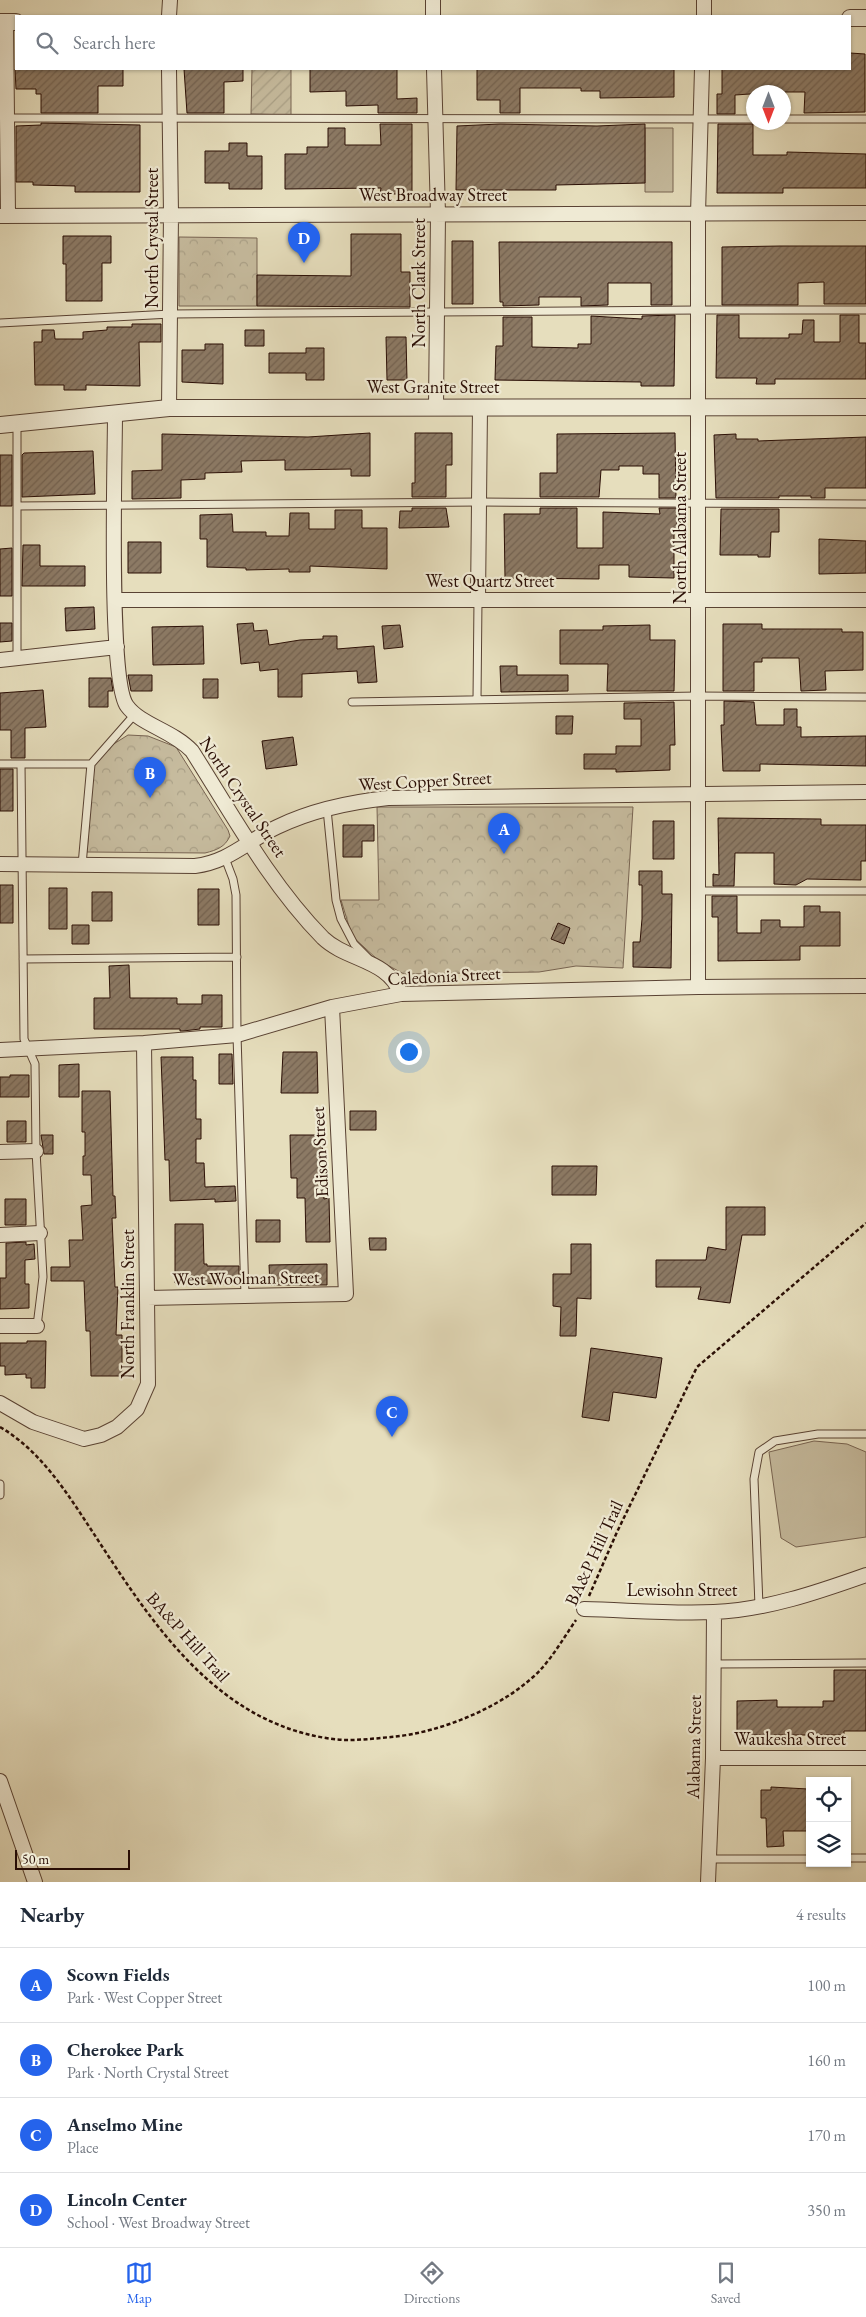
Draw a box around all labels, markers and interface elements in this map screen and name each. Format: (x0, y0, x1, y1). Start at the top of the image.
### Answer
search box (15, 15, 851, 70)
icon: search (33, 29, 61, 57)
text: Search here (73, 30, 155, 55)
north arrow (746, 85, 791, 130)
street label: North Crystal Street (140, 167, 163, 308)
street label: West Broadway Street (359, 183, 507, 206)
street label: North Clark Street (407, 218, 430, 348)
pin: D (288, 222, 320, 263)
street label: West Granite Street (367, 375, 500, 398)
street label: North Alabama Street (668, 452, 691, 604)
street label: West Quartz Street (426, 569, 555, 592)
street label: North Crystal Street (195, 732, 292, 862)
pin: B (134, 757, 166, 798)
street label: West Copper Street (358, 766, 492, 795)
pin: A (488, 813, 520, 854)
street label: Caledonia Street (387, 961, 502, 990)
your location (396, 1039, 422, 1065)
street label: Edison Street (306, 1106, 333, 1198)
street label: North Franklin Street (116, 1229, 139, 1379)
street label: West Woolman Street (172, 1265, 320, 1290)
pin: C (376, 1396, 408, 1437)
street label: BA&P Hill Trail (559, 1496, 628, 1609)
street label: Lewisohn Street (627, 1578, 738, 1601)
street label: BA&P Hill Trail (142, 1587, 235, 1687)
street label: Alabama Street (681, 1694, 706, 1800)
street label: Waukesha Street (734, 1727, 846, 1750)
map controls (806, 1777, 851, 1867)
button: locate (806, 1777, 851, 1822)
button: layers (806, 1822, 851, 1867)
scale bar (15, 1847, 130, 1870)
text: 50 m (22, 1850, 49, 1868)
text: Nearby (20, 1901, 84, 1928)
text: 4 results (796, 1904, 846, 1925)
text: Scown Fields (67, 1962, 170, 1987)
text: A (30, 1975, 42, 1996)
text: 100 m (807, 1975, 846, 1996)
text: Park · West Copper Street (67, 1987, 222, 2008)
text: Cherokee Park (67, 2037, 184, 2062)
text: B (31, 2050, 41, 2071)
text: 160 m (807, 2050, 846, 2071)
text: Park · North Crystal Street (67, 2062, 229, 2083)
text: Anselmo Mine (67, 2112, 183, 2137)
text: C (30, 2125, 42, 2146)
text: 170 m (807, 2125, 846, 2146)
text: Place (67, 2137, 99, 2158)
text: Lincoln Center (67, 2187, 187, 2212)
text: D (30, 2200, 42, 2221)
text: 350 m (807, 2200, 846, 2221)
text: School · West Broadway Street (67, 2212, 250, 2233)
tab: Map (125, 2259, 153, 2307)
tab: Directions (404, 2259, 460, 2307)
tab: Saved (711, 2259, 741, 2307)

